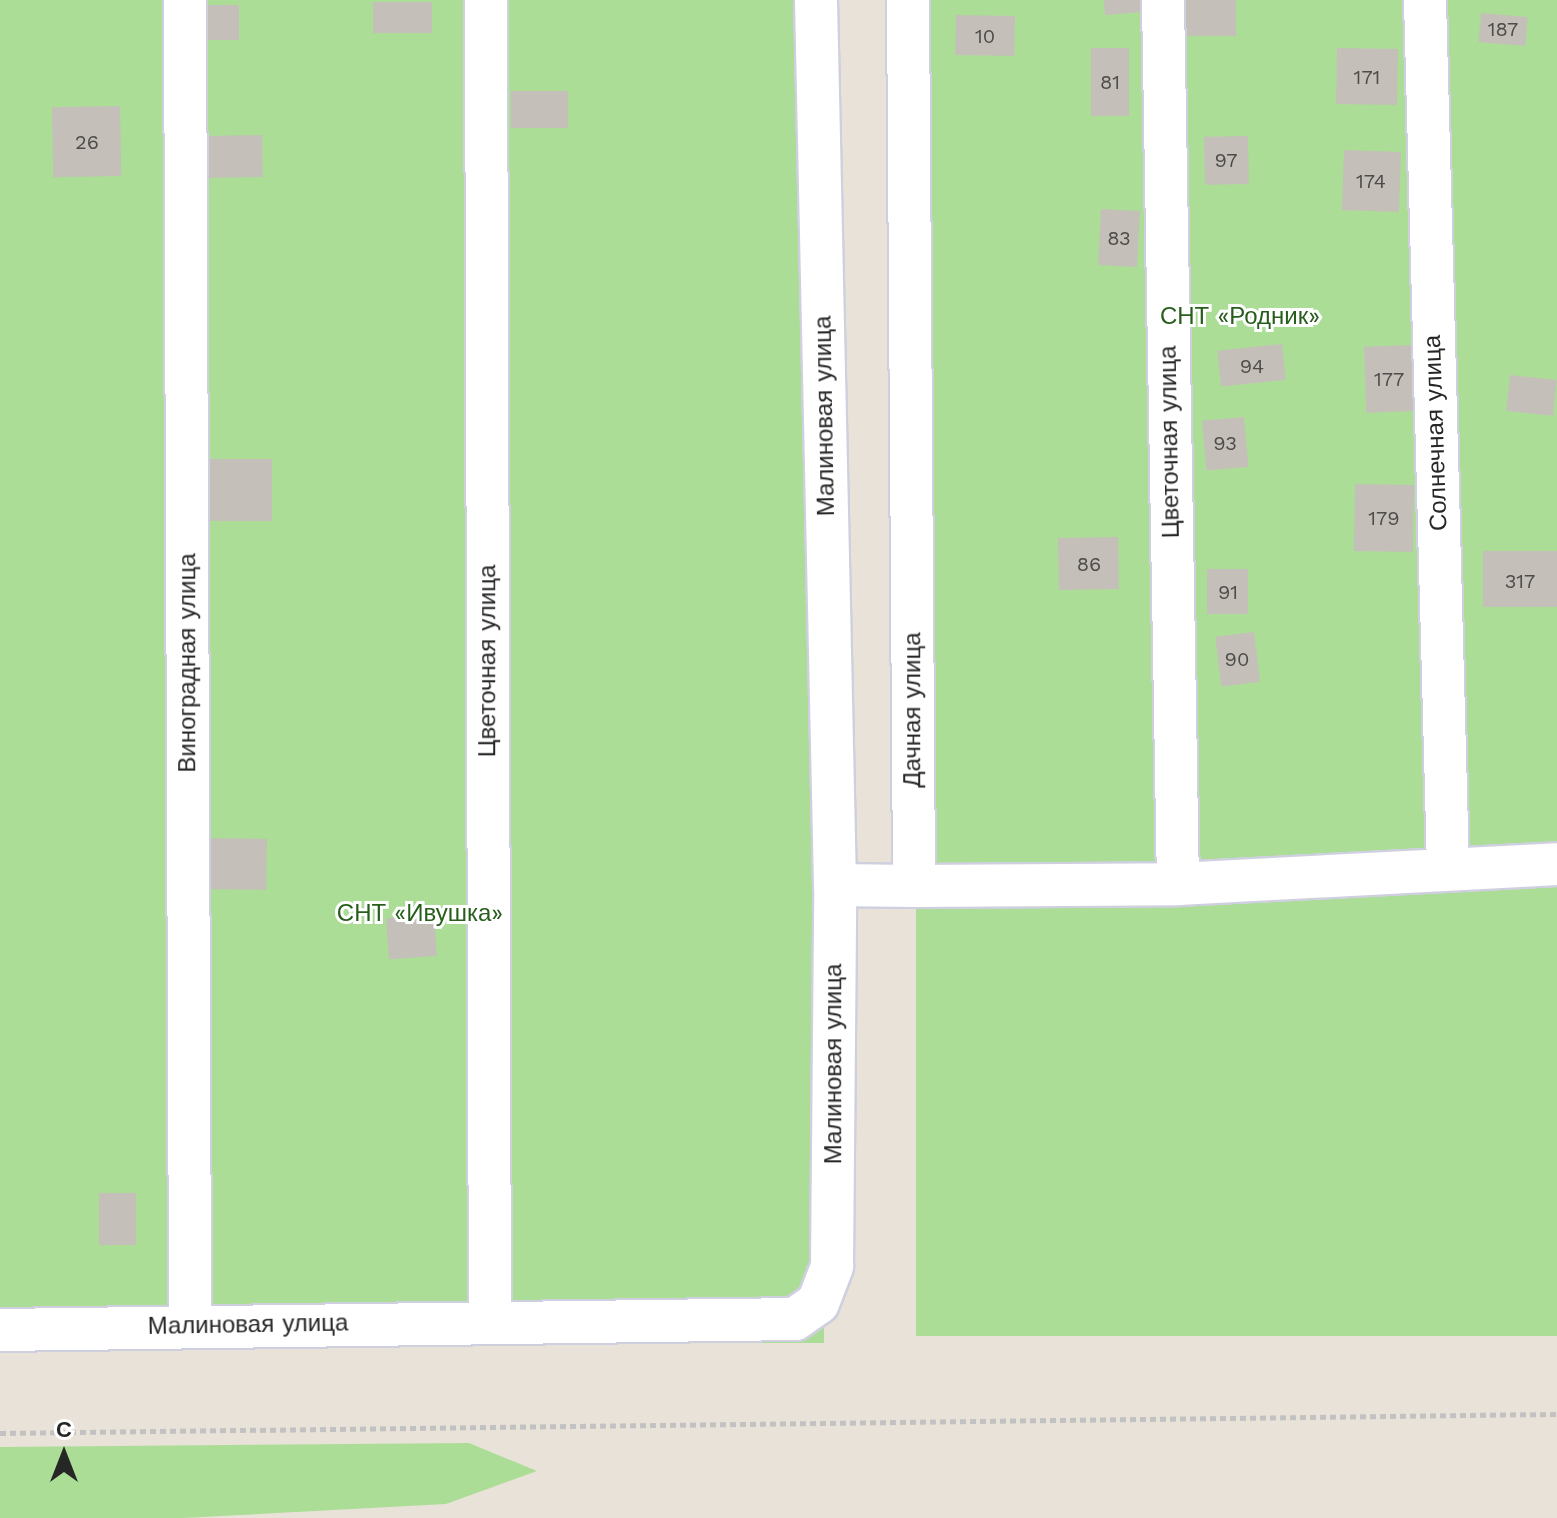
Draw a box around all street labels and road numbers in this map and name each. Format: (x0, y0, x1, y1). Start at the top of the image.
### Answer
street label: Малиновая улица (809, 315, 841, 517)
street label: Солнечная улица (1418, 334, 1454, 532)
street label: Цветочная улица (1154, 345, 1186, 539)
street label: Виноградная улица (174, 553, 202, 773)
street label: Цветочная улица (474, 565, 502, 757)
street label: Дачная улица (899, 632, 927, 788)
street label: Малиновая улица (820, 964, 848, 1164)
street label: Малиновая улица (147, 1309, 349, 1341)

